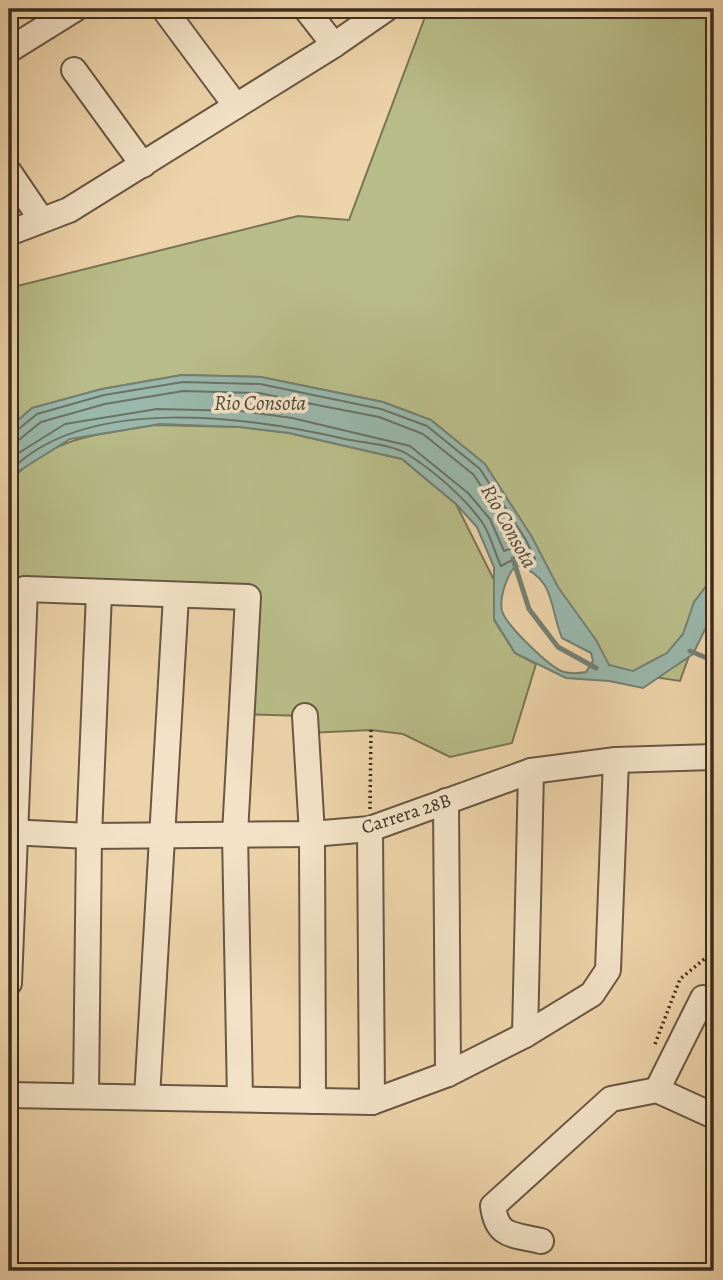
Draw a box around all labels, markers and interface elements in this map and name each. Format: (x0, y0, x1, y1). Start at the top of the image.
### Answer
water label: Rio Consota (214, 389, 306, 417)
water label: Río Consota (474, 479, 544, 573)
street label: Carrera 28B (358, 787, 455, 841)

